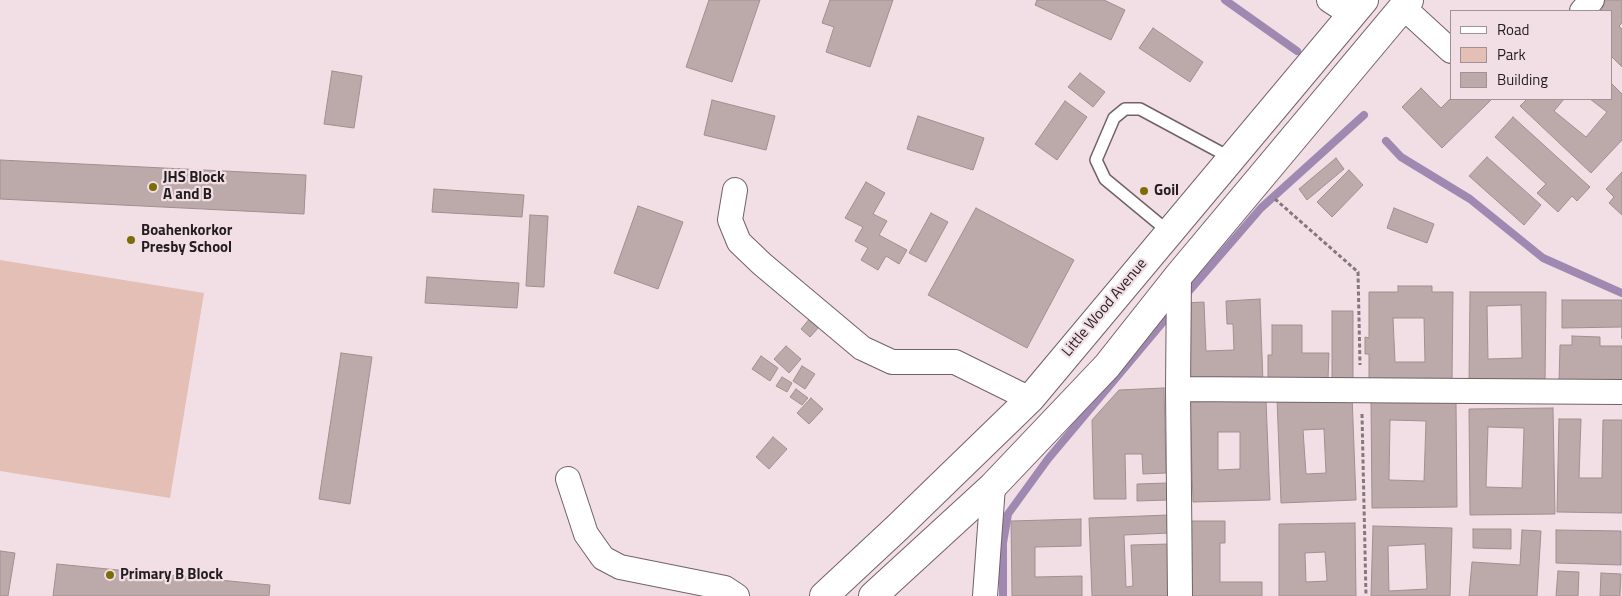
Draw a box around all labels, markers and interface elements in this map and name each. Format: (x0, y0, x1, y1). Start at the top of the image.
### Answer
legend (1450, 10, 1612, 100)
text: Road (1497, 18, 1529, 41)
text: Park (1497, 43, 1526, 66)
text: Building (1497, 68, 1548, 91)
place label: JHS Block A and B (163, 169, 225, 204)
marker: JHS Block A and B (147, 181, 159, 193)
place label: Goil (1154, 182, 1179, 200)
marker: Goil (1138, 185, 1150, 197)
place label: Boahenkorkor Presby School (141, 222, 232, 257)
marker: Boahenkorkor Presby School (125, 234, 137, 246)
street label: Little Wood Avenue (1059, 255, 1151, 361)
place label: Primary B Block (120, 566, 223, 584)
marker: Primary B Block (104, 569, 116, 581)

